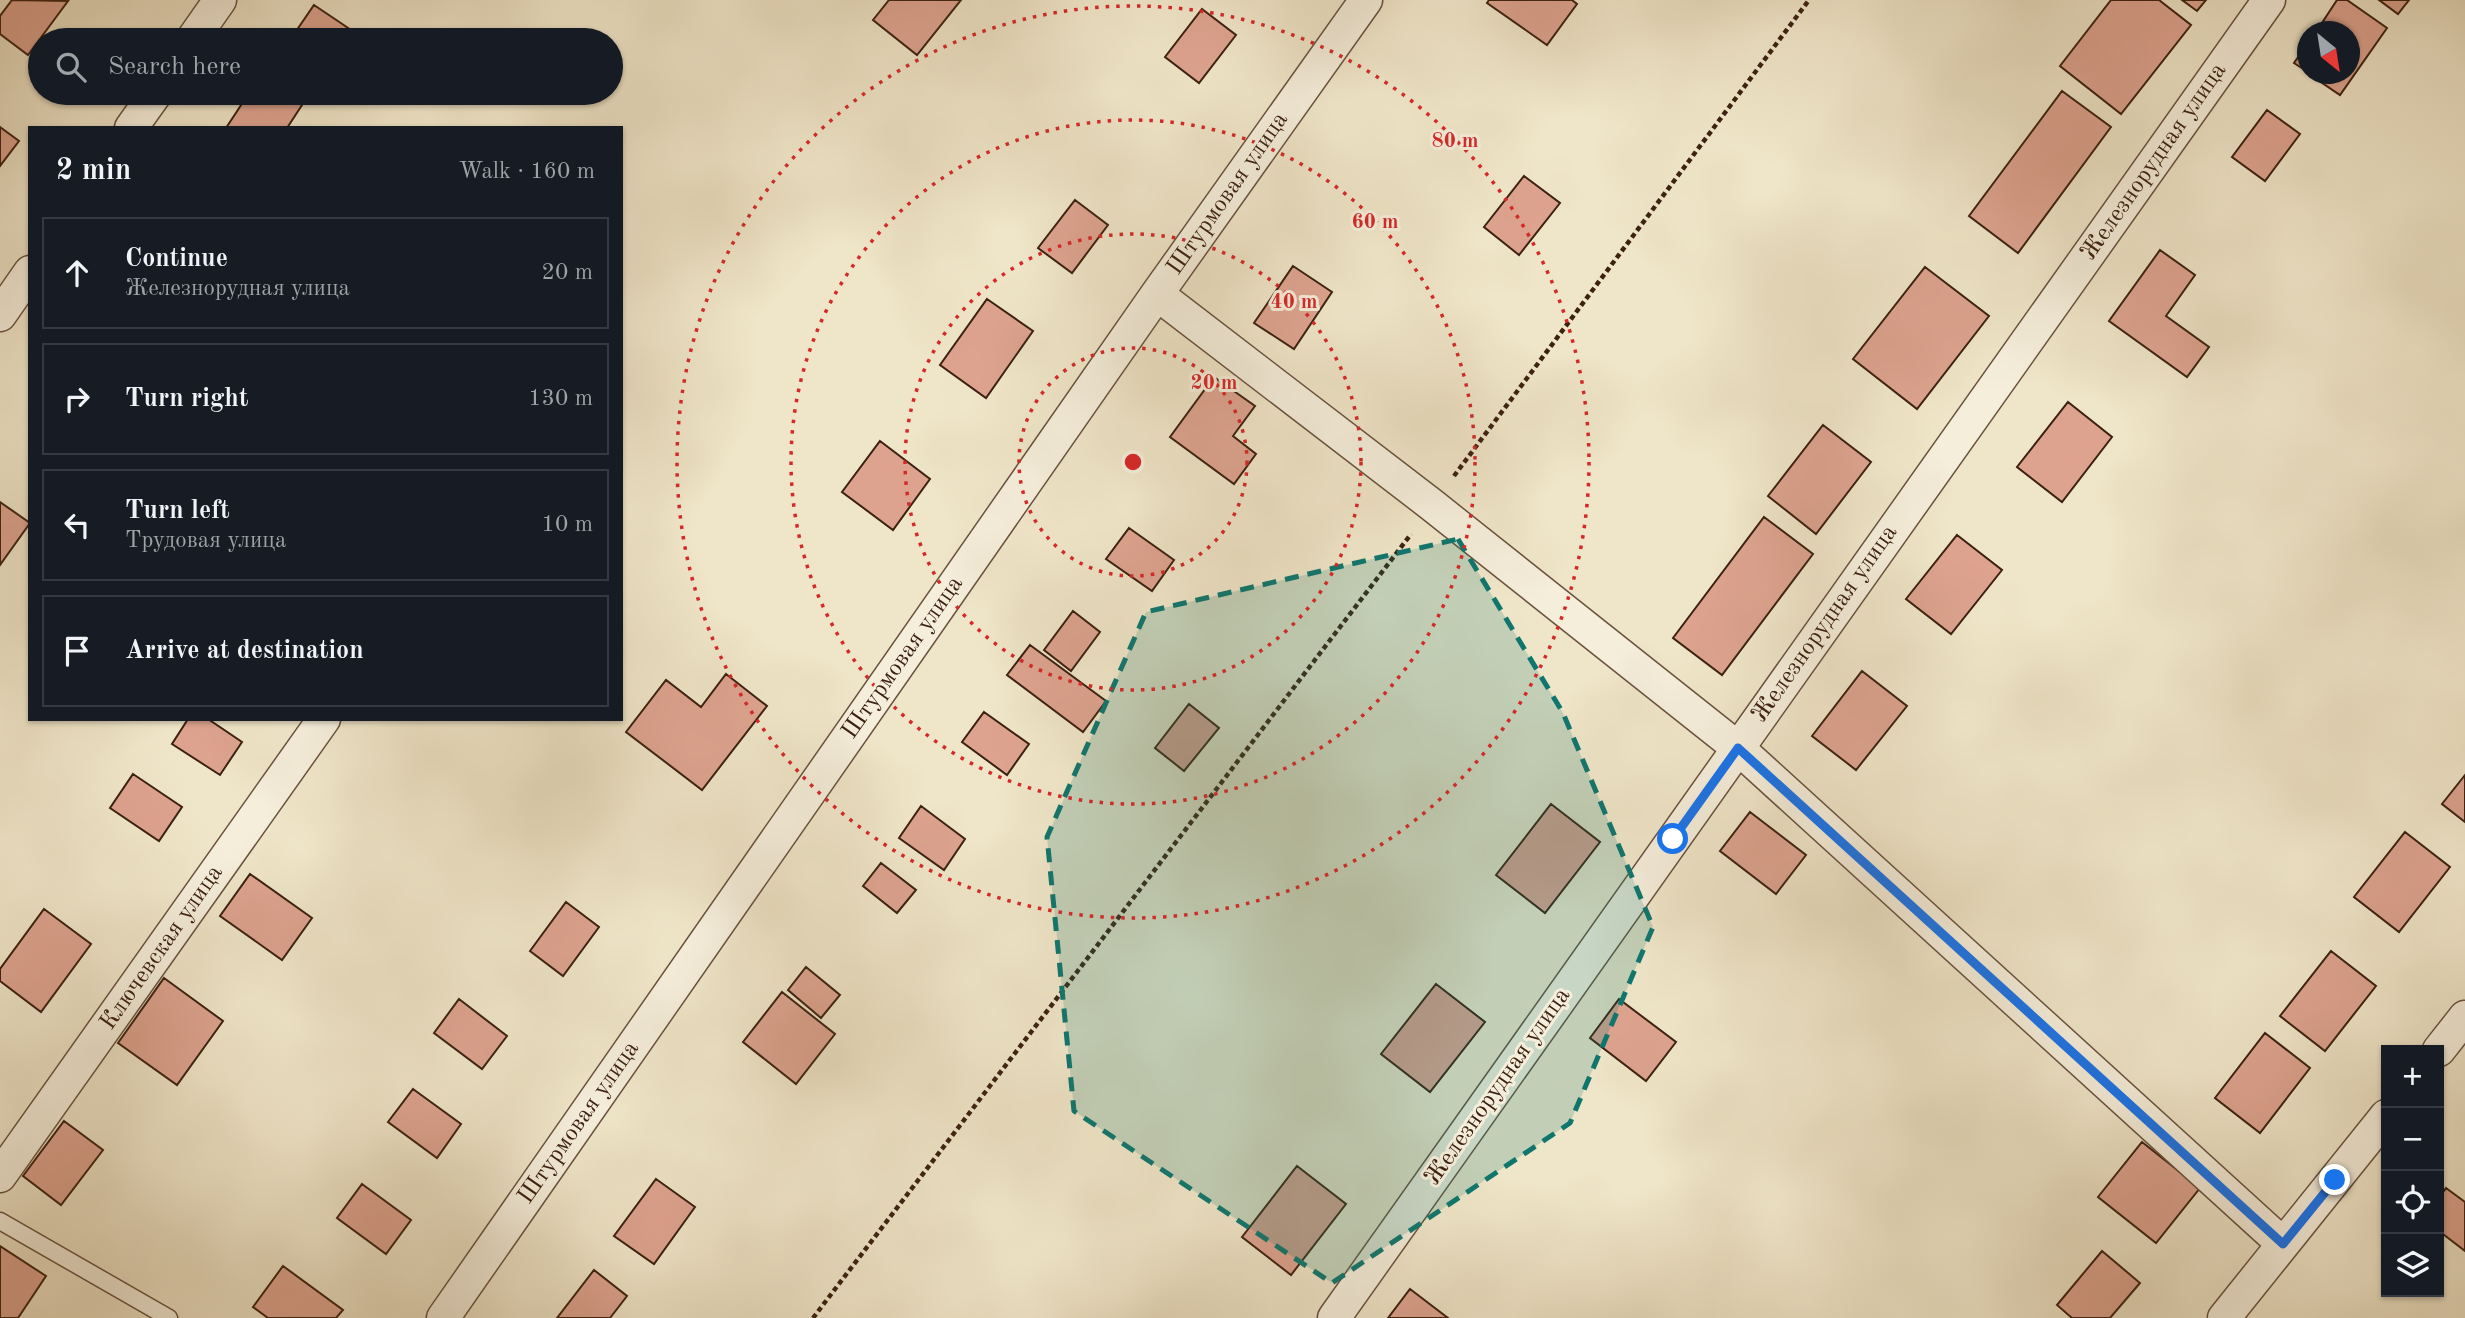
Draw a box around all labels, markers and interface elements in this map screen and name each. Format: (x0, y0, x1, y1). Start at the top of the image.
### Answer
north arrow (2297, 21, 2360, 84)
search box (28, 28, 623, 105)
icon: search (52, 48, 90, 86)
text: Search here (108, 54, 241, 80)
street label: Железнорудная улица (2077, 59, 2231, 265)
street label: Штурмовая улица (1163, 108, 1293, 280)
text: 80 m (1431, 131, 1479, 152)
text: 2 min (56, 156, 131, 186)
text: Walk · 160 m (459, 160, 595, 183)
text: 60 m (1351, 212, 1399, 233)
text: Continue (125, 246, 228, 272)
icon: ahead (58, 254, 96, 292)
text: 20 m (542, 261, 593, 284)
text: Железнорудная улица (125, 277, 350, 300)
text: 40 m (1270, 292, 1318, 313)
text: 20 m (1190, 373, 1238, 394)
icon: right (58, 380, 96, 418)
text: Turn right (125, 386, 248, 412)
text: 130 m (528, 387, 593, 410)
centre of rings (1121, 450, 1145, 474)
text: Turn left (125, 498, 230, 524)
icon: left (58, 506, 96, 544)
text: 10 m (542, 513, 593, 536)
street label: Железнорудная улица (1748, 521, 1902, 727)
text: Трудовая улица (125, 529, 286, 552)
street label: Штурмовая улица (838, 572, 968, 744)
icon: arrive (58, 632, 96, 670)
text: Arrive at destination (125, 638, 364, 664)
route start (1657, 823, 1688, 854)
street label: Ключевская улица (96, 861, 228, 1035)
street label: Железнорудная улица (1421, 984, 1575, 1190)
street label: Штурмовая улица (514, 1037, 644, 1209)
map controls (2381, 1045, 2444, 1297)
button: + (2381, 1045, 2444, 1108)
button: − (2381, 1108, 2444, 1171)
route end (2319, 1164, 2350, 1195)
button: locate (2381, 1171, 2444, 1234)
button: layers (2381, 1234, 2444, 1297)

